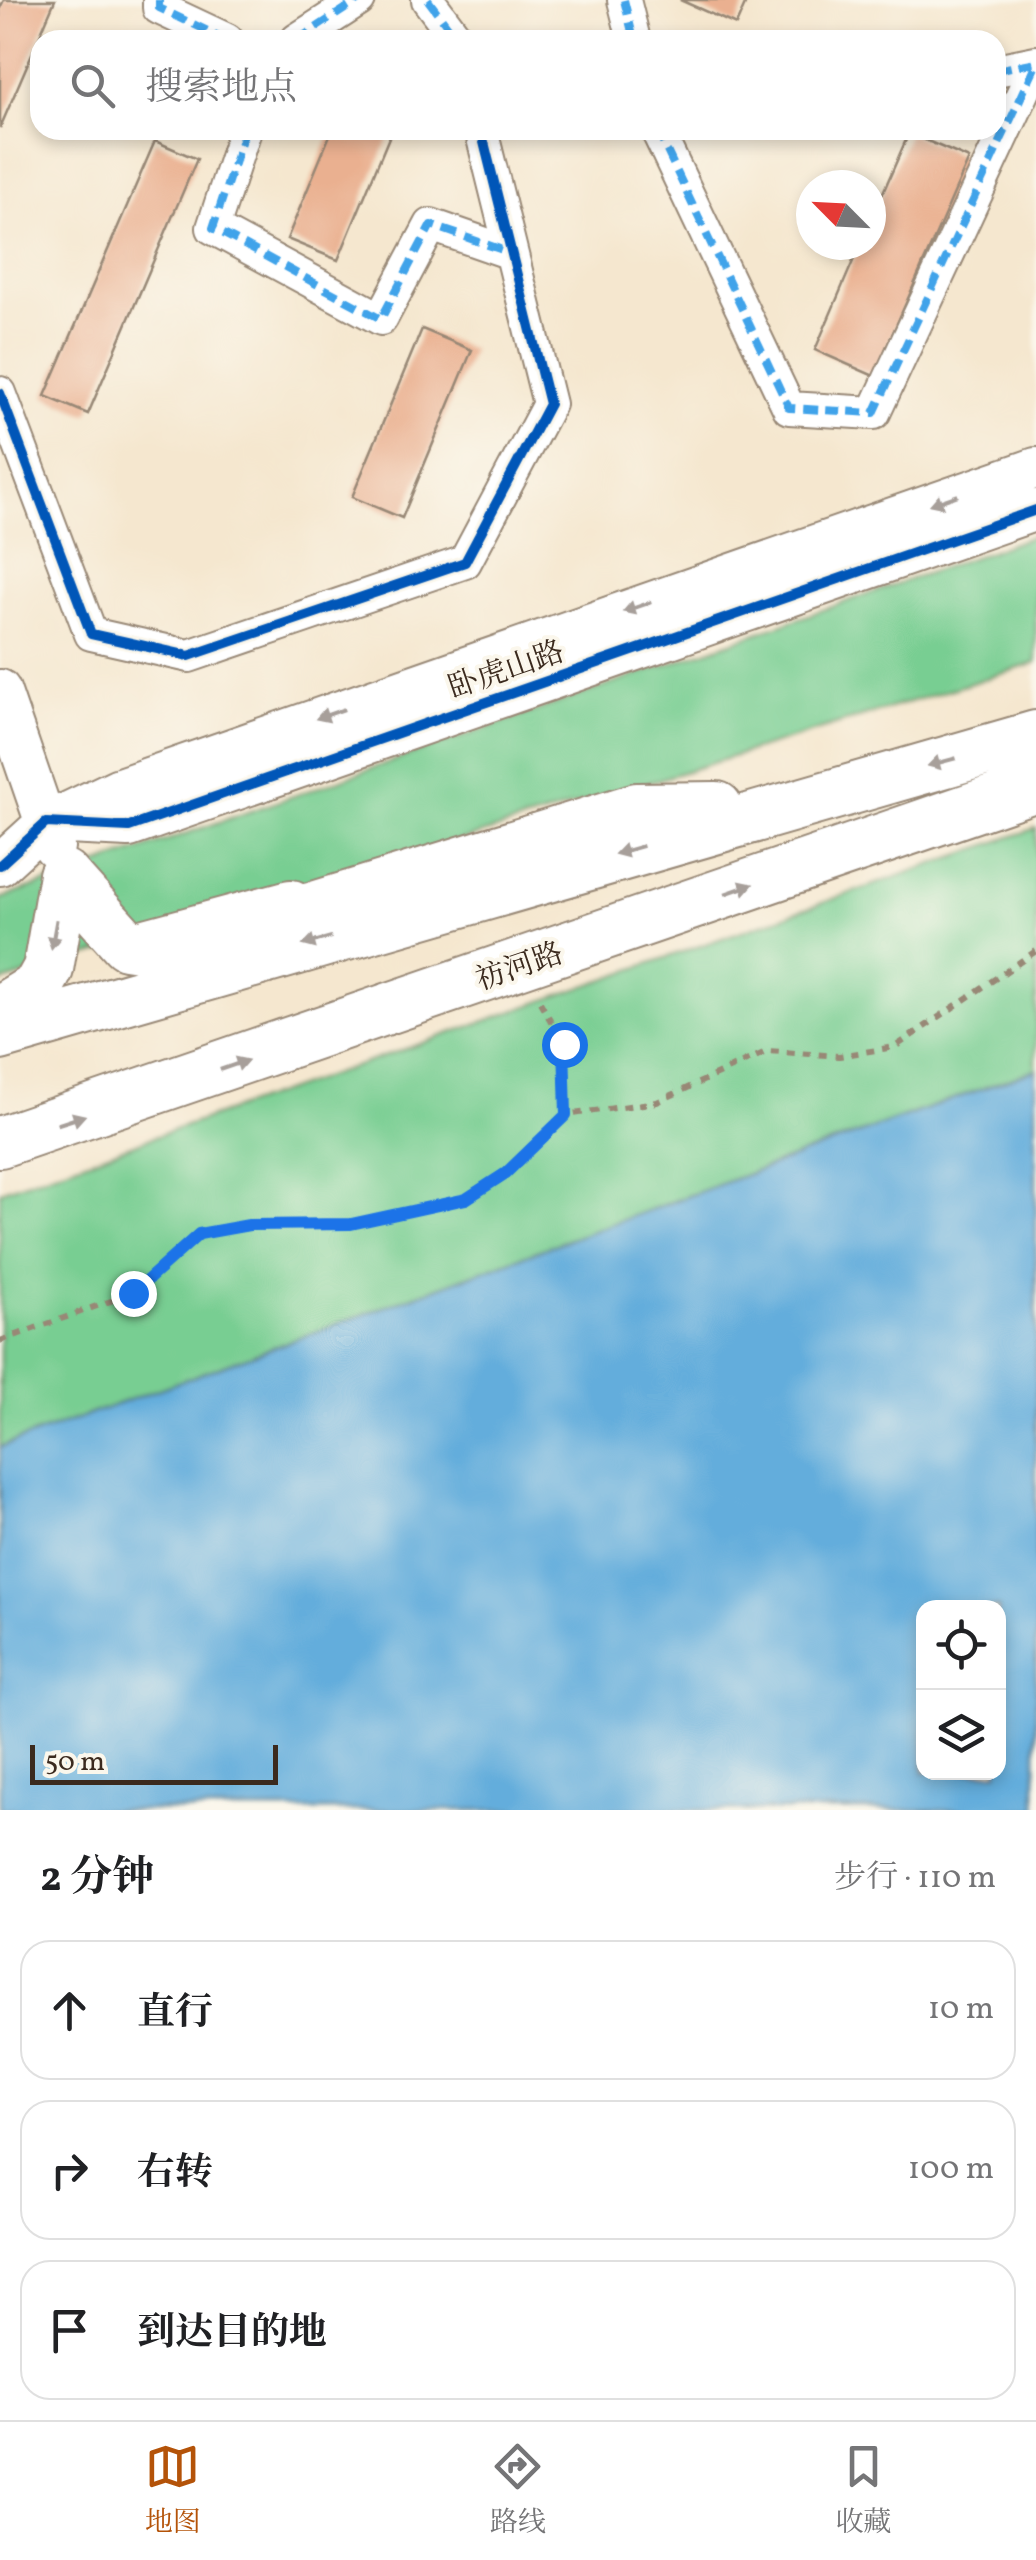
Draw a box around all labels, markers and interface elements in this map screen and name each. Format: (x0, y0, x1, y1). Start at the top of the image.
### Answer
search box (30, 30, 1006, 140)
icon: search (65, 58, 120, 113)
text: 搜索地点 (145, 63, 297, 116)
north arrow (796, 170, 886, 260)
one-way arrow (928, 493, 958, 508)
one-way arrow (622, 600, 652, 615)
street label: 卧虎山路 (443, 632, 570, 710)
one-way arrow (315, 707, 345, 722)
one-way arrow (926, 754, 957, 770)
one-way arrow (614, 843, 645, 859)
one-way arrow (725, 881, 755, 896)
one-way arrow (46, 919, 61, 950)
street label: 祊河路 (470, 933, 569, 1002)
one-way arrow (302, 934, 333, 950)
route start (542, 1022, 588, 1068)
one-way arrow (219, 1057, 249, 1072)
one-way arrow (56, 1111, 86, 1126)
route end (111, 1271, 157, 1317)
map controls (916, 1600, 1006, 1780)
button: locate (916, 1600, 1006, 1690)
button: layers (916, 1690, 1006, 1780)
scale bar (30, 1740, 278, 1784)
text: 50 m (45, 1743, 105, 1782)
text: 2 分钟 (40, 1850, 154, 1909)
text: 步行 · 110 m (834, 1857, 996, 1901)
icon: ahead (42, 1983, 97, 2038)
text: 直行 (137, 1988, 213, 2041)
text: 10 m (928, 1988, 994, 2032)
icon: right (42, 2143, 97, 2198)
text: 右转 (137, 2148, 213, 2201)
text: 100 m (908, 2148, 994, 2192)
icon: arrive (42, 2303, 97, 2358)
text: 到达目的地 (137, 2308, 327, 2361)
tab: 地图 (145, 2439, 201, 2543)
tab: 路线 (490, 2439, 546, 2543)
tab: 收藏 (835, 2439, 891, 2543)

